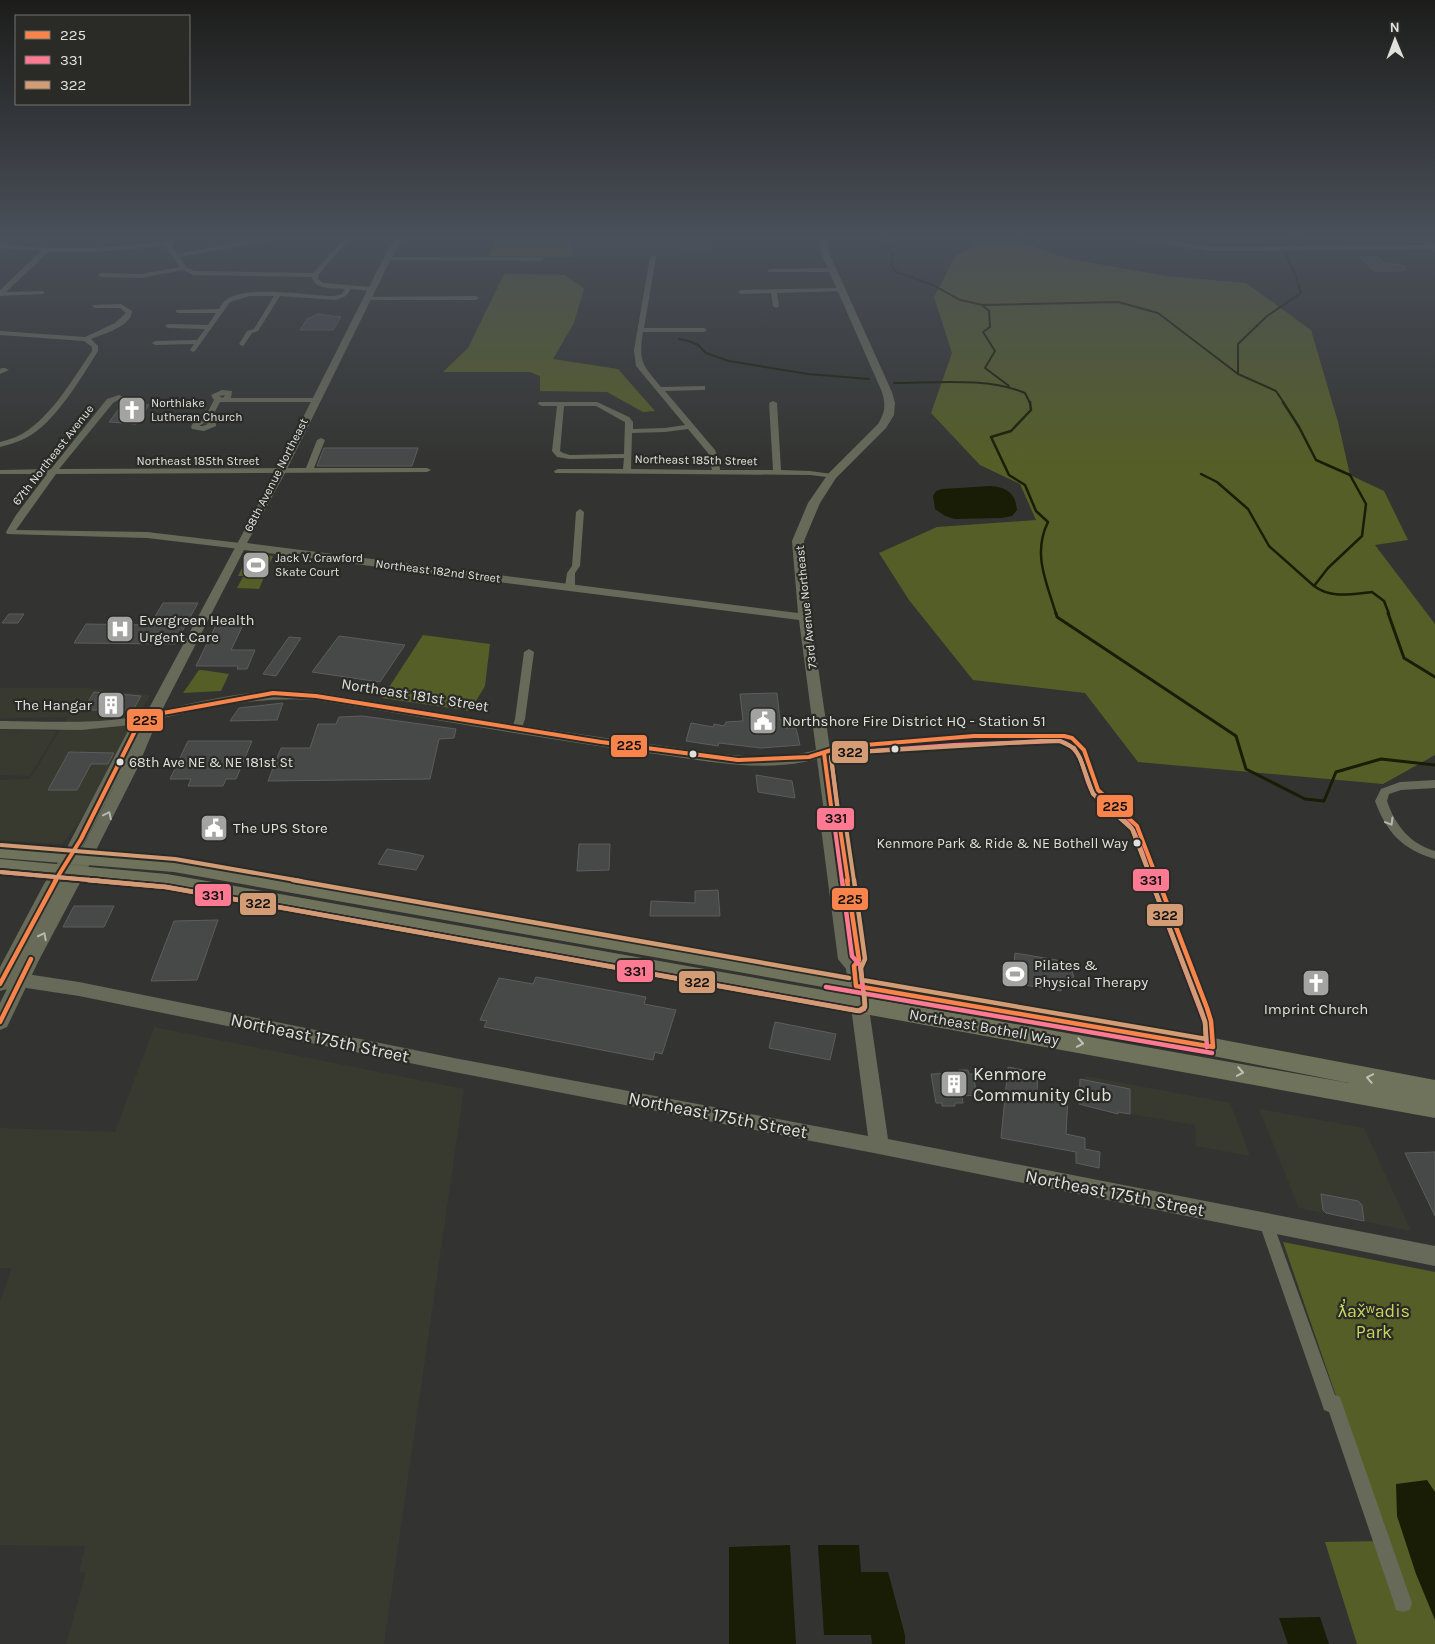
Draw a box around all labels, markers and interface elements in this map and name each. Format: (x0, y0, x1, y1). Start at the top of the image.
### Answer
legend (15, 15, 190, 105)
north arrow (1370, 15, 1420, 65)
text: N (1390, 19, 1400, 36)
text: 225 (60, 26, 86, 44)
text: 331 (60, 51, 83, 69)
text: 322 (60, 76, 86, 94)
church icon: Northlake Lutheran Church (117, 395, 147, 425)
place label: Northlake Lutheran Church (151, 396, 242, 424)
street label: 67th Northeast Avenue (9, 402, 97, 508)
street label: 68th Avenue Northeast (241, 415, 311, 534)
street label: Northeast 185th Street (634, 452, 758, 468)
street label: Northeast 185th Street (137, 454, 260, 468)
street label: 73rd Avenue Northeast (793, 544, 819, 669)
sports icon: Jack V. Crawford Skate Court (241, 550, 271, 580)
place label: Jack V. Crawford Skate Court (275, 551, 363, 579)
street label: Northeast 182nd Street (375, 556, 502, 586)
place label: Evergreen Health Urgent Care (139, 611, 255, 646)
hospital icon: Evergreen Health Urgent Care (105, 614, 135, 644)
street label: Northeast 181st Street (340, 674, 490, 716)
building icon: The Hangar (96, 690, 126, 720)
place label: The Hangar (15, 696, 93, 714)
public building icon: Northshore Fire District HQ - Station 51 (748, 706, 778, 736)
line badge: 225 (126, 708, 164, 732)
text: 225 (132, 712, 158, 729)
place label: Northshore Fire District HQ - Station 51 (782, 712, 1046, 730)
line badge: 225 (610, 734, 648, 758)
text: 225 (616, 737, 642, 754)
line badge: 322 (831, 740, 869, 764)
text: 322 (837, 744, 863, 761)
unlabelled marker (890, 744, 900, 754)
unlabelled marker (688, 749, 698, 759)
place label: 68th Ave NE & NE 181st St (129, 754, 293, 771)
marker: 68th Ave NE & NE 181st St (115, 757, 125, 767)
line badge: 225 (1096, 794, 1134, 818)
text: 225 (1102, 798, 1128, 815)
line badge: 331 (816, 807, 855, 831)
text: 331 (825, 810, 847, 827)
one-way arrow (101, 811, 111, 820)
public building icon: The UPS Store (199, 813, 229, 843)
one-way arrow (1384, 816, 1394, 825)
place label: The UPS Store (233, 819, 328, 837)
place label: Kenmore Park & Ride & NE Bothell Way (877, 835, 1128, 852)
marker: Kenmore Park & Ride & NE Bothell Way (1132, 838, 1142, 848)
line badge: 331 (1132, 868, 1170, 892)
text: 331 (1140, 872, 1162, 889)
line badge: 331 (194, 883, 232, 907)
text: 331 (202, 887, 224, 904)
line badge: 225 (831, 887, 869, 911)
text: 225 (837, 891, 863, 908)
line badge: 322 (239, 892, 277, 916)
text: 322 (245, 895, 271, 912)
line badge: 322 (1146, 903, 1184, 927)
text: 322 (1152, 907, 1178, 924)
one-way arrow (37, 932, 47, 941)
place label: Pilates & Physical Therapy (1034, 956, 1148, 991)
line badge: 331 (616, 959, 654, 983)
sports icon: Pilates & Physical Therapy (1000, 959, 1030, 989)
text: 331 (624, 963, 646, 980)
church icon: Imprint Church (1301, 968, 1331, 998)
line badge: 322 (678, 970, 716, 994)
text: 322 (684, 974, 710, 991)
place label: Imprint Church (1264, 1000, 1368, 1018)
street label: Northeast Bothell Way (908, 1005, 1060, 1049)
street label: Northeast 175th Street (229, 1008, 411, 1068)
one-way arrow (1075, 1038, 1084, 1048)
place label: Kenmore Community Club (973, 1063, 1112, 1106)
one-way arrow (1235, 1066, 1244, 1077)
building icon: Kenmore Community Club (939, 1069, 969, 1099)
one-way arrow (1365, 1073, 1374, 1083)
street label: Northeast 175th Street (627, 1087, 810, 1143)
street label: Northeast 175th Street (1024, 1165, 1207, 1221)
park label: ƛ̕ax̌ʷadis Park (1338, 1299, 1410, 1343)

